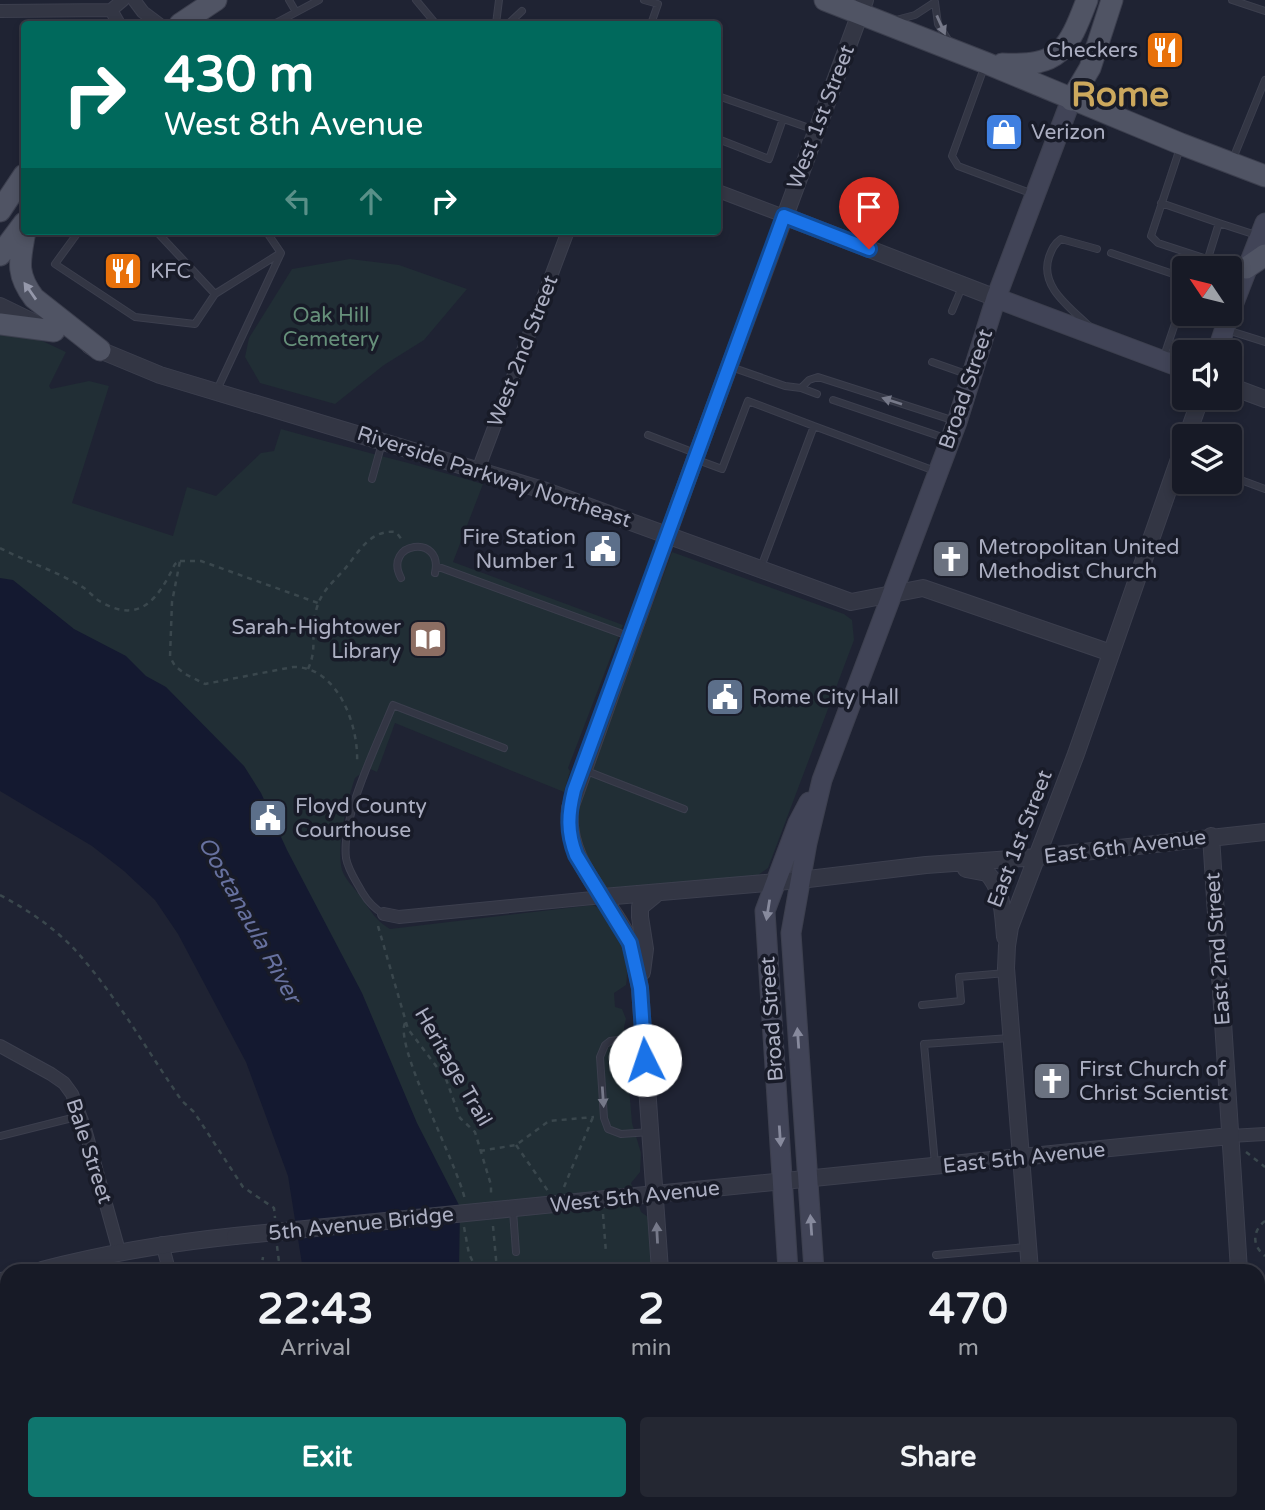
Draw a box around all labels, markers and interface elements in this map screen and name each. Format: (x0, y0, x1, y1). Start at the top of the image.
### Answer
one-way arrow (935, 15, 947, 35)
restaurant icon: Checkers (1144, 29, 1186, 71)
place label: Checkers (1046, 38, 1138, 63)
street label: West 1st Street (782, 41, 860, 193)
text: 430 m (164, 46, 314, 105)
icon: right (49, 49, 140, 140)
district label: Rome (1071, 74, 1169, 116)
text: West 8th Avenue (164, 106, 423, 144)
shop icon: Verizon (983, 111, 1025, 153)
place label: Verizon (1031, 120, 1106, 145)
pin (839, 177, 899, 249)
icon: left (279, 182, 317, 220)
icon: ahead (352, 182, 390, 220)
icon: right (425, 182, 463, 220)
icon: arrive (850, 188, 888, 226)
restaurant icon: KFC (102, 250, 144, 292)
north arrow (1172, 256, 1242, 326)
map controls (1172, 256, 1242, 494)
place label: KFC (150, 259, 191, 284)
street label: West 2nd Street (483, 272, 563, 430)
one-way arrow (23, 282, 37, 300)
park label: Oak Hill Cemetery (283, 303, 379, 352)
street label: Broad Street (934, 326, 998, 452)
button: sound (1172, 340, 1242, 410)
one-way arrow (881, 395, 902, 406)
street label: Riverside Parkway Northeast (354, 421, 634, 533)
button: layers (1172, 424, 1242, 494)
place label: Fire Station Number 1 (462, 525, 576, 574)
public building icon: Fire Station Number 1 (582, 528, 624, 570)
place label: Metropolitan United Methodist Church (978, 535, 1180, 584)
church icon: Metropolitan United Methodist Church (930, 538, 972, 580)
place label: Sarah-Hightower Library (231, 615, 401, 664)
library icon: Sarah-Hightower Library (407, 618, 449, 660)
public building icon: Rome City Hall (704, 676, 746, 718)
place label: Rome City Hall (752, 685, 899, 710)
street label: East 1st Street (982, 767, 1058, 911)
place label: Floyd County Courthouse (295, 794, 427, 843)
public building icon: Floyd County Courthouse (247, 797, 289, 839)
street label: East 6th Avenue (1043, 825, 1208, 869)
water label: Oostanaula River (192, 832, 308, 1011)
street label: East 2nd Street (1200, 872, 1236, 1026)
one-way arrow (762, 899, 773, 921)
street label: Broad Street (755, 956, 789, 1082)
street label: Heritage Trail (409, 1003, 497, 1131)
position arrow (608, 1023, 682, 1097)
one-way arrow (792, 1027, 803, 1049)
place label: First Church of Christ Scientist (1079, 1057, 1228, 1106)
church icon: First Church of Christ Scientist (1031, 1060, 1073, 1102)
one-way arrow (598, 1086, 609, 1108)
street label: Bale Street (60, 1095, 118, 1207)
one-way arrow (775, 1126, 786, 1148)
street label: East 5th Avenue (942, 1137, 1107, 1179)
street label: West 5th Avenue (549, 1176, 721, 1218)
street label: 5th Avenue Bridge (267, 1202, 455, 1246)
one-way arrow (805, 1214, 816, 1236)
one-way arrow (652, 1221, 663, 1243)
text: 22:43 (257, 1284, 374, 1335)
text: 2 (638, 1284, 664, 1335)
text: 470 (929, 1284, 1008, 1335)
text: Arrival (280, 1334, 351, 1362)
text: min (631, 1334, 672, 1362)
text: m (958, 1334, 979, 1362)
button: Exit (28, 1417, 626, 1497)
button: Share (640, 1417, 1237, 1497)

